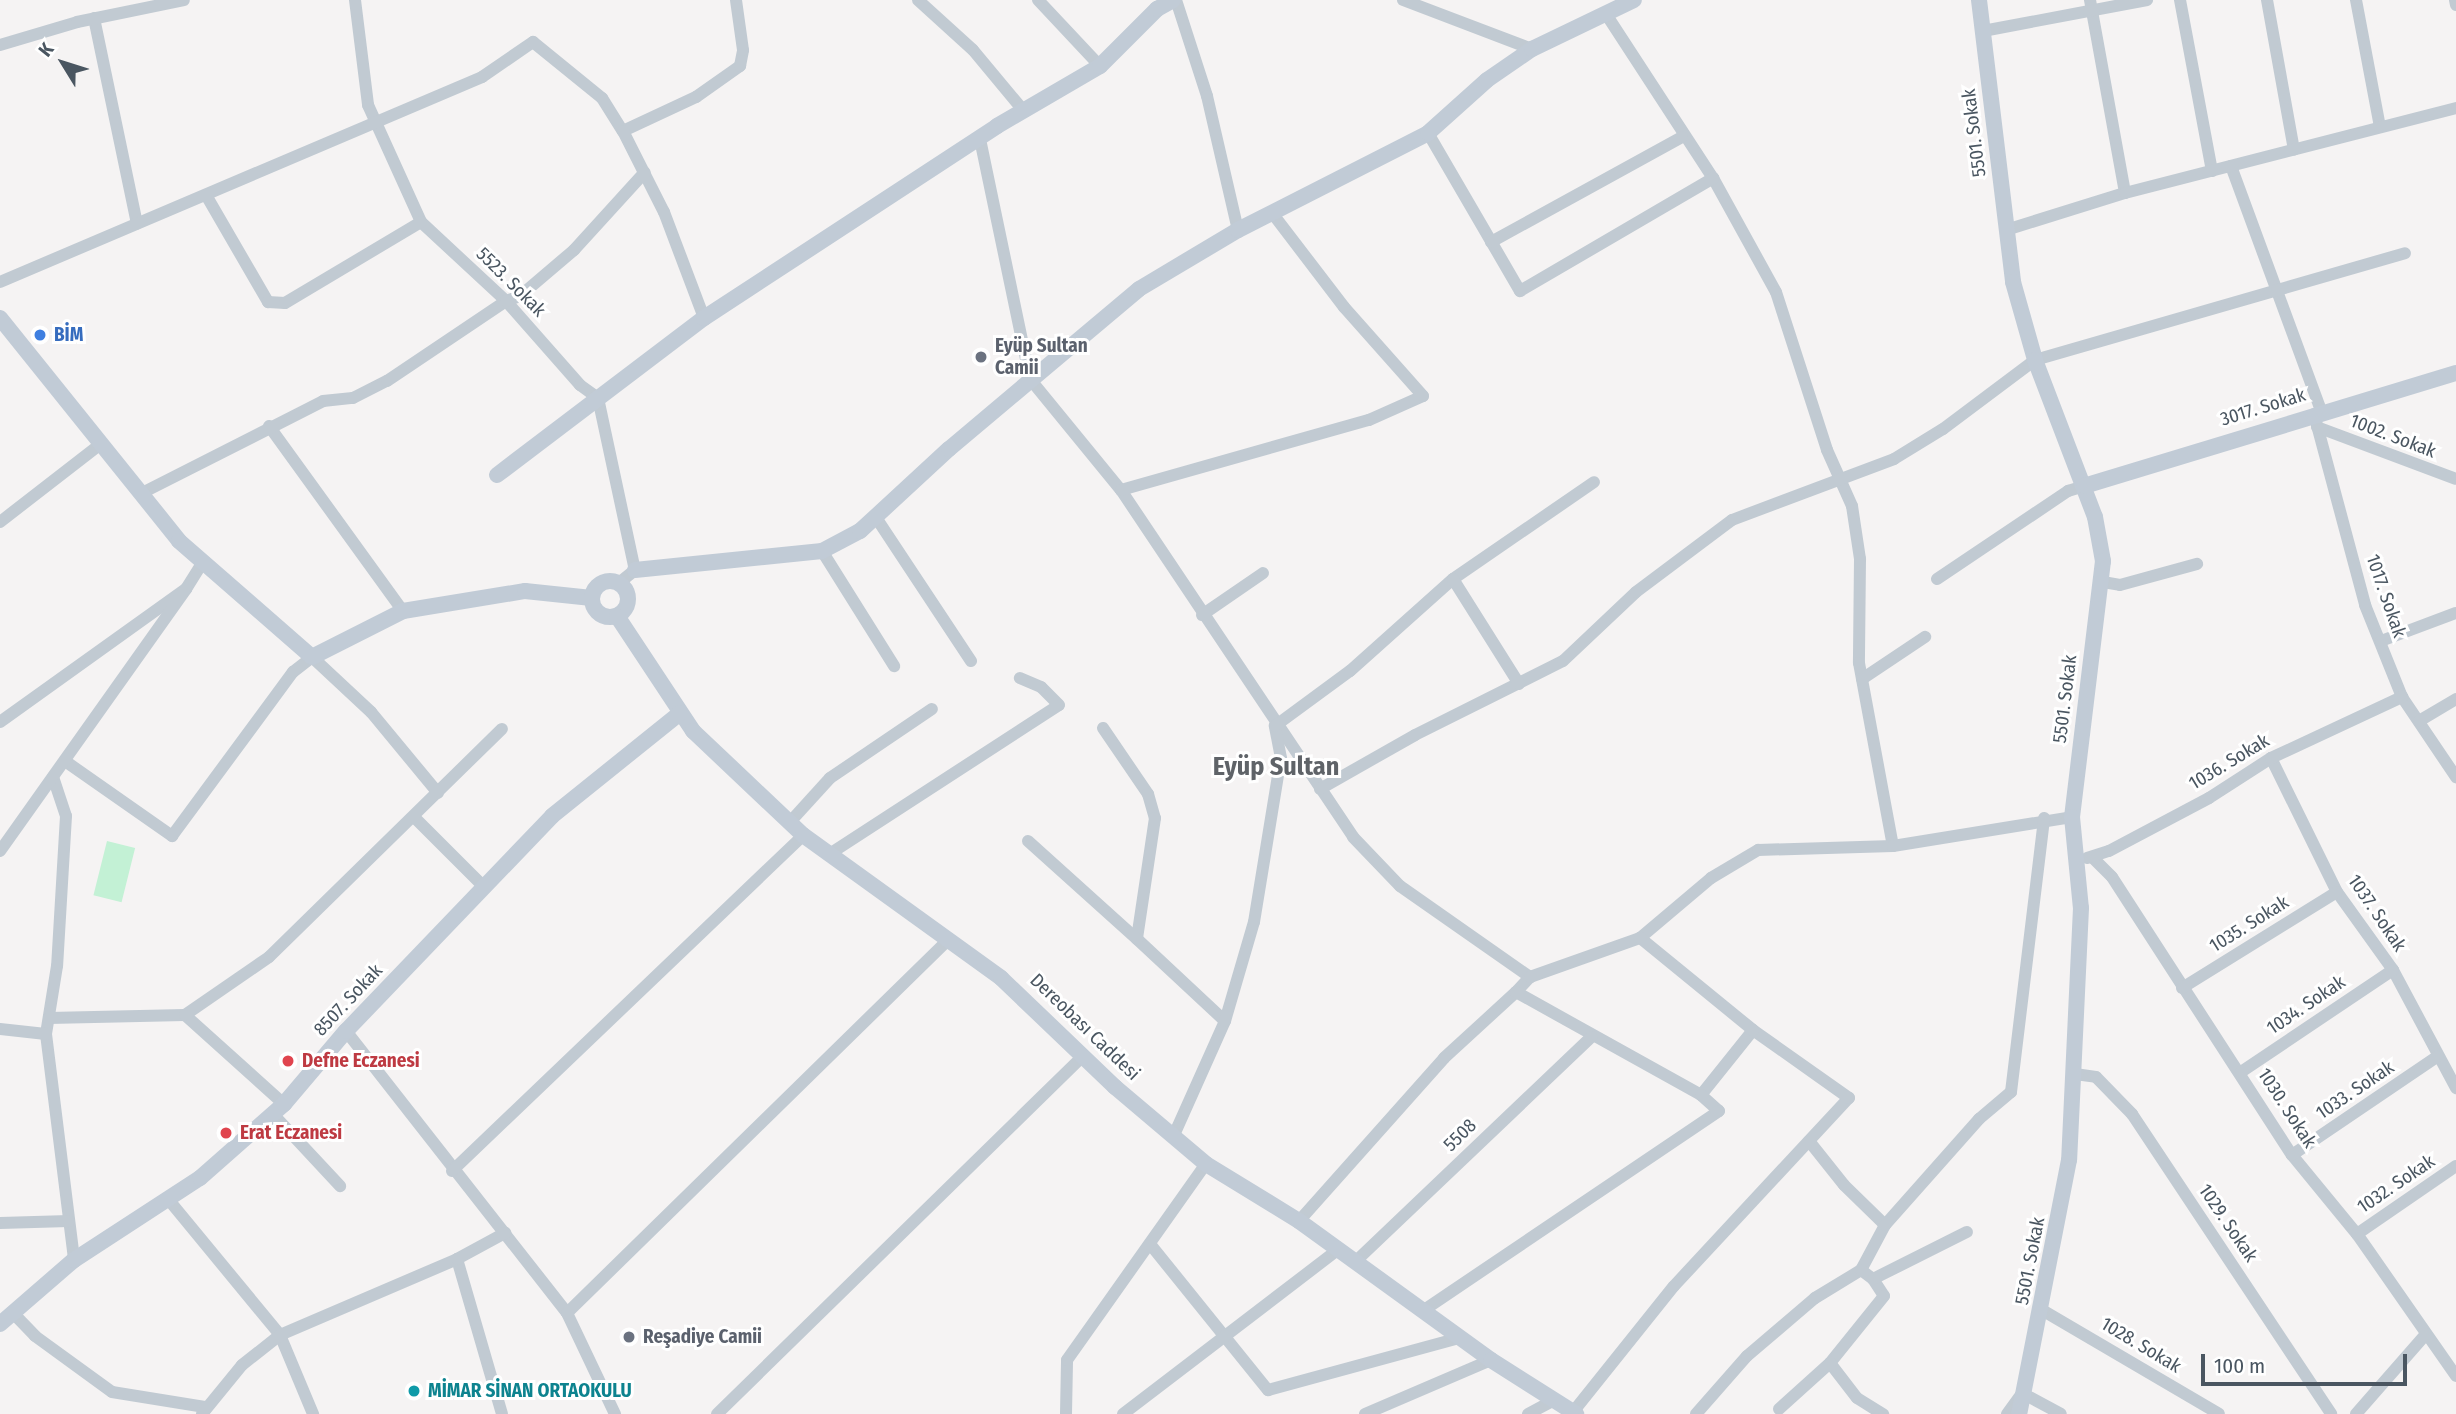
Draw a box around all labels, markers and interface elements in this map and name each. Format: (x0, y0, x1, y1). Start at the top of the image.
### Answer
north arrow (28, 28, 98, 98)
text: K (34, 38, 59, 61)
street label: 5501. Sokak (1957, 88, 1991, 178)
street label: 5523. Sokak (472, 243, 550, 321)
place label: BİM (54, 324, 83, 346)
marker: BİM (32, 327, 48, 343)
place label: Eyüp Sultan Camii (995, 335, 1088, 379)
marker: Eyüp Sultan Camii (973, 349, 989, 365)
street label: 3017. Sokak (2218, 383, 2308, 431)
street label: 1002. Sokak (2347, 409, 2439, 463)
street label: 1017. Sokak (2361, 551, 2411, 641)
street label: 5501. Sokak (2048, 654, 2082, 744)
street label: 1036. Sokak (2185, 729, 2273, 795)
district label: Eyüp Sultan (1213, 751, 1339, 783)
street label: 1037. Sokak (2343, 870, 2411, 956)
street label: 1035. Sokak (2205, 891, 2293, 957)
street label: 8507. Sokak (309, 959, 387, 1041)
street label: Dereobası Caddesi (1025, 969, 1145, 1085)
street label: 1034. Sokak (2263, 971, 2349, 1039)
place label: Defne Eczanesi (302, 1050, 420, 1072)
marker: Defne Eczanesi (280, 1053, 296, 1069)
street label: 1033. Sokak (2312, 1056, 2398, 1124)
street label: 1030. Sokak (2253, 1064, 2321, 1152)
street label: 5508 (1439, 1114, 1481, 1156)
place label: Erat Eczanesi (240, 1122, 342, 1144)
marker: Erat Eczanesi (218, 1125, 234, 1141)
street label: 1032. Sokak (2353, 1150, 2439, 1218)
street label: 1029. Sokak (2194, 1180, 2262, 1266)
street label: 5501. Sokak (2010, 1215, 2050, 1307)
street label: 1028. Sokak (2097, 1312, 2185, 1378)
place label: Reşadiye Camii (643, 1326, 762, 1348)
marker: Reşadiye Camii (621, 1329, 637, 1345)
scale bar (2204, 1340, 2410, 1384)
text: 100 m (2214, 1353, 2265, 1379)
place label: MİMAR SİNAN ORTAOKULU (428, 1380, 632, 1402)
marker: MİMAR SİNAN ORTAOKULU (406, 1383, 422, 1399)

